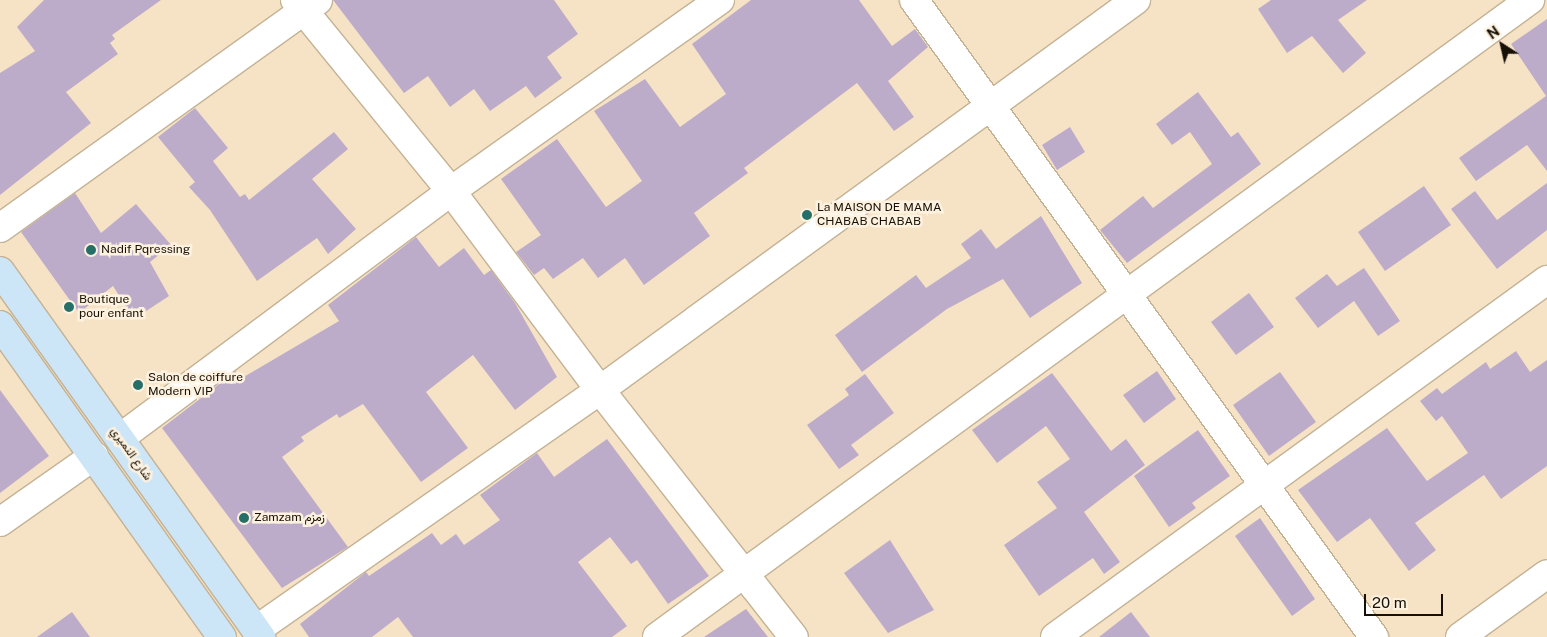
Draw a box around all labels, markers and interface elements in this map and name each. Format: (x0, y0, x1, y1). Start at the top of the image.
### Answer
north arrow (1477, 20, 1527, 70)
text: N (1484, 23, 1502, 42)
place label: La MAISON DE MAMA CHABAB CHABAB (817, 201, 941, 229)
marker: La MAISON DE MAMA CHABAB CHABAB (801, 209, 813, 221)
place label: Nadif Pqressing (101, 243, 190, 257)
marker: Nadif Pqressing (85, 244, 97, 256)
place label: Boutique pour enfant (79, 293, 144, 321)
marker: Boutique pour enfant (63, 301, 75, 313)
place label: Salon de coiffure Modern VIP (148, 371, 243, 399)
marker: Salon de coiffure Modern VIP (132, 379, 144, 391)
street label: شارع النميري (107, 424, 155, 484)
place label: Zamzam زمزم (254, 511, 325, 525)
marker: Zamzam زمزم (238, 512, 250, 524)
scale bar (1367, 584, 1446, 616)
text: 20 m (1372, 594, 1407, 611)

